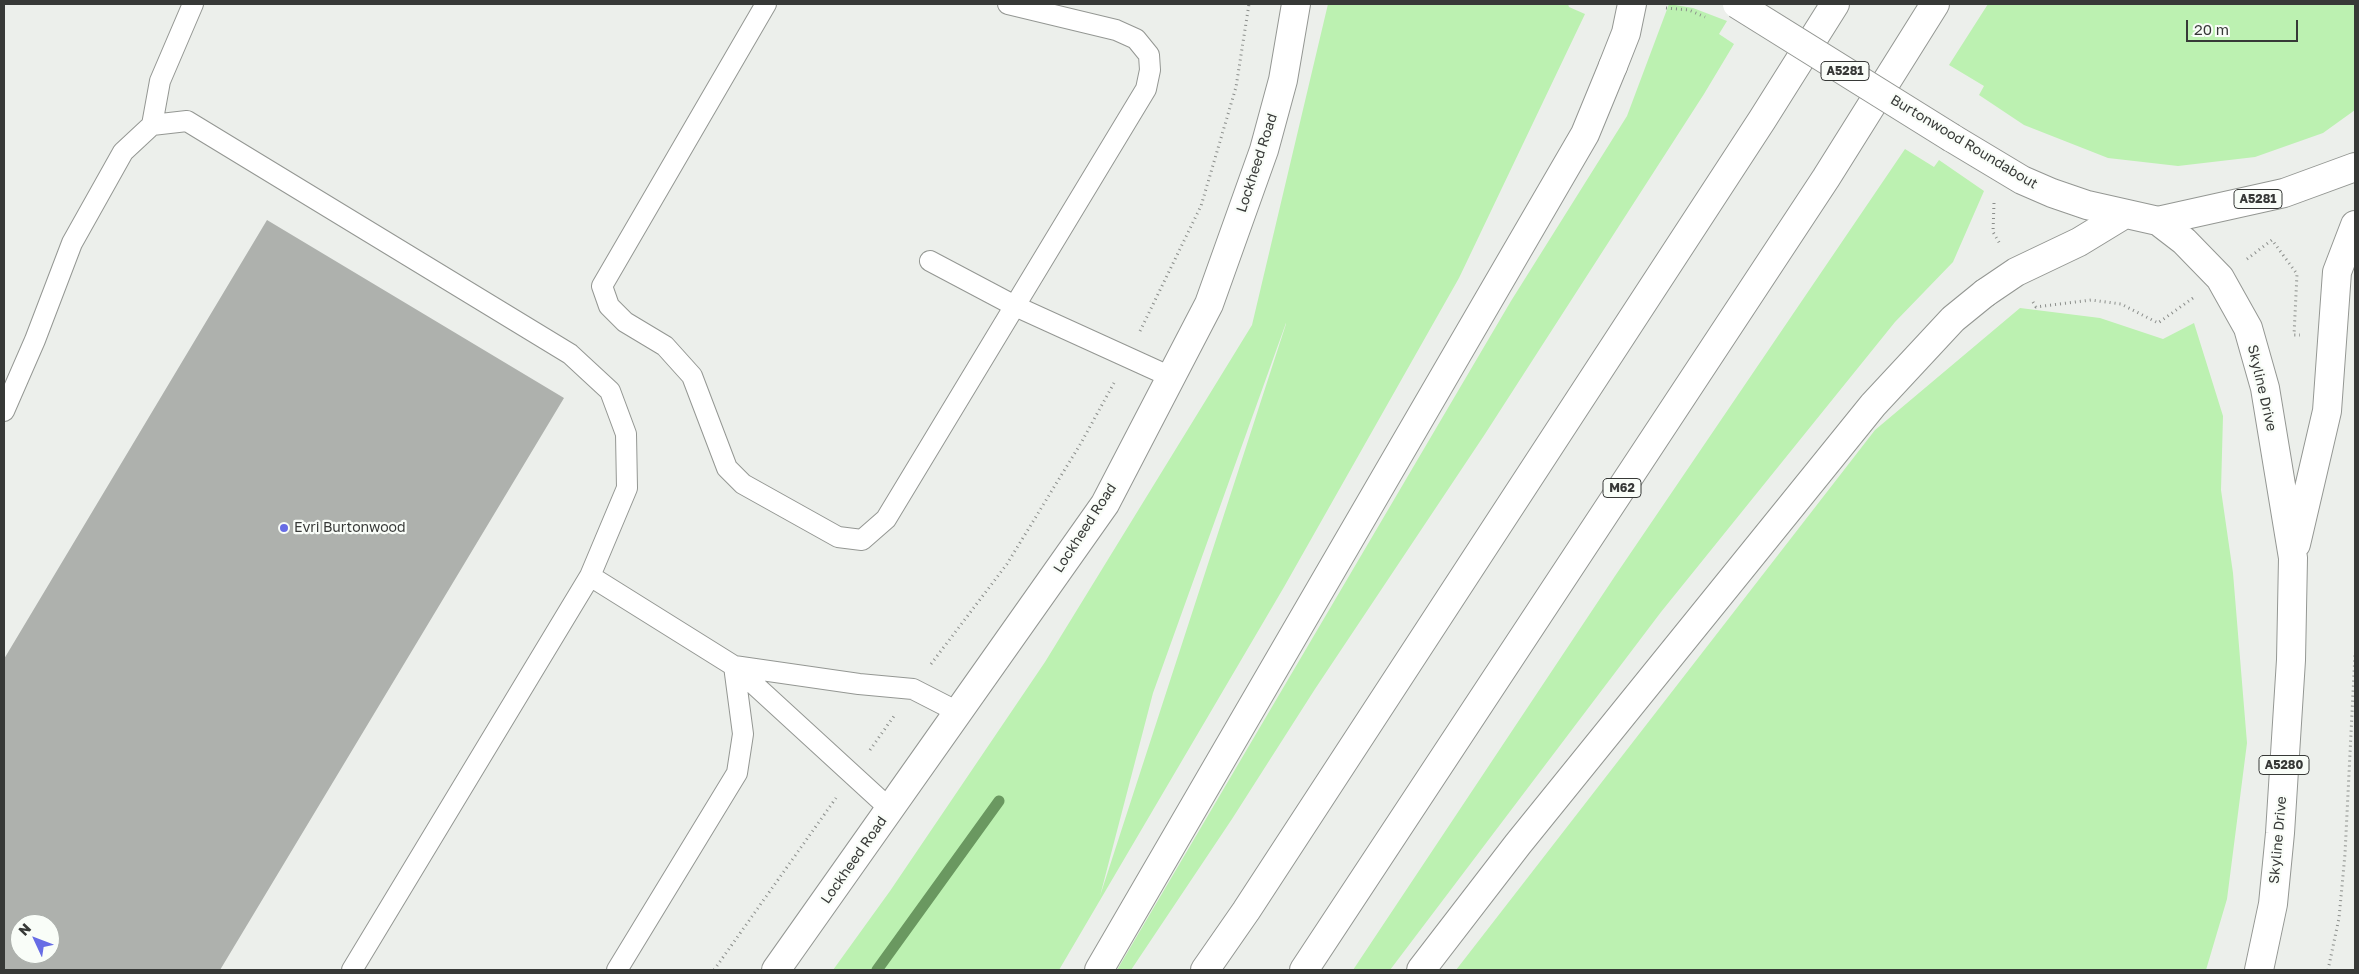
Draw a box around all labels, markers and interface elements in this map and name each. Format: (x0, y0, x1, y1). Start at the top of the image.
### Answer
scale bar (2189, 10, 2302, 42)
text: 20 m (2194, 20, 2229, 38)
road number: A5281 (1821, 61, 1869, 80)
street label: Burtonwood Roundabout (1887, 91, 2041, 193)
street label: Lockheed Road (1233, 111, 1281, 215)
road number: A5281 (2234, 190, 2282, 208)
street label: Skyline Drive (2244, 343, 2280, 433)
road number: M62 (1603, 478, 1641, 498)
street label: Lockheed Road (1050, 480, 1120, 576)
place label: Evri Burtonwood (294, 520, 406, 536)
marker: Evri Burtonwood (278, 522, 290, 534)
road number: A5280 (2259, 756, 2309, 774)
street label: Skyline Drive (2266, 795, 2290, 885)
street label: Lockheed Road (818, 813, 890, 907)
north arrow (10, 914, 60, 964)
text: N (15, 919, 34, 939)

